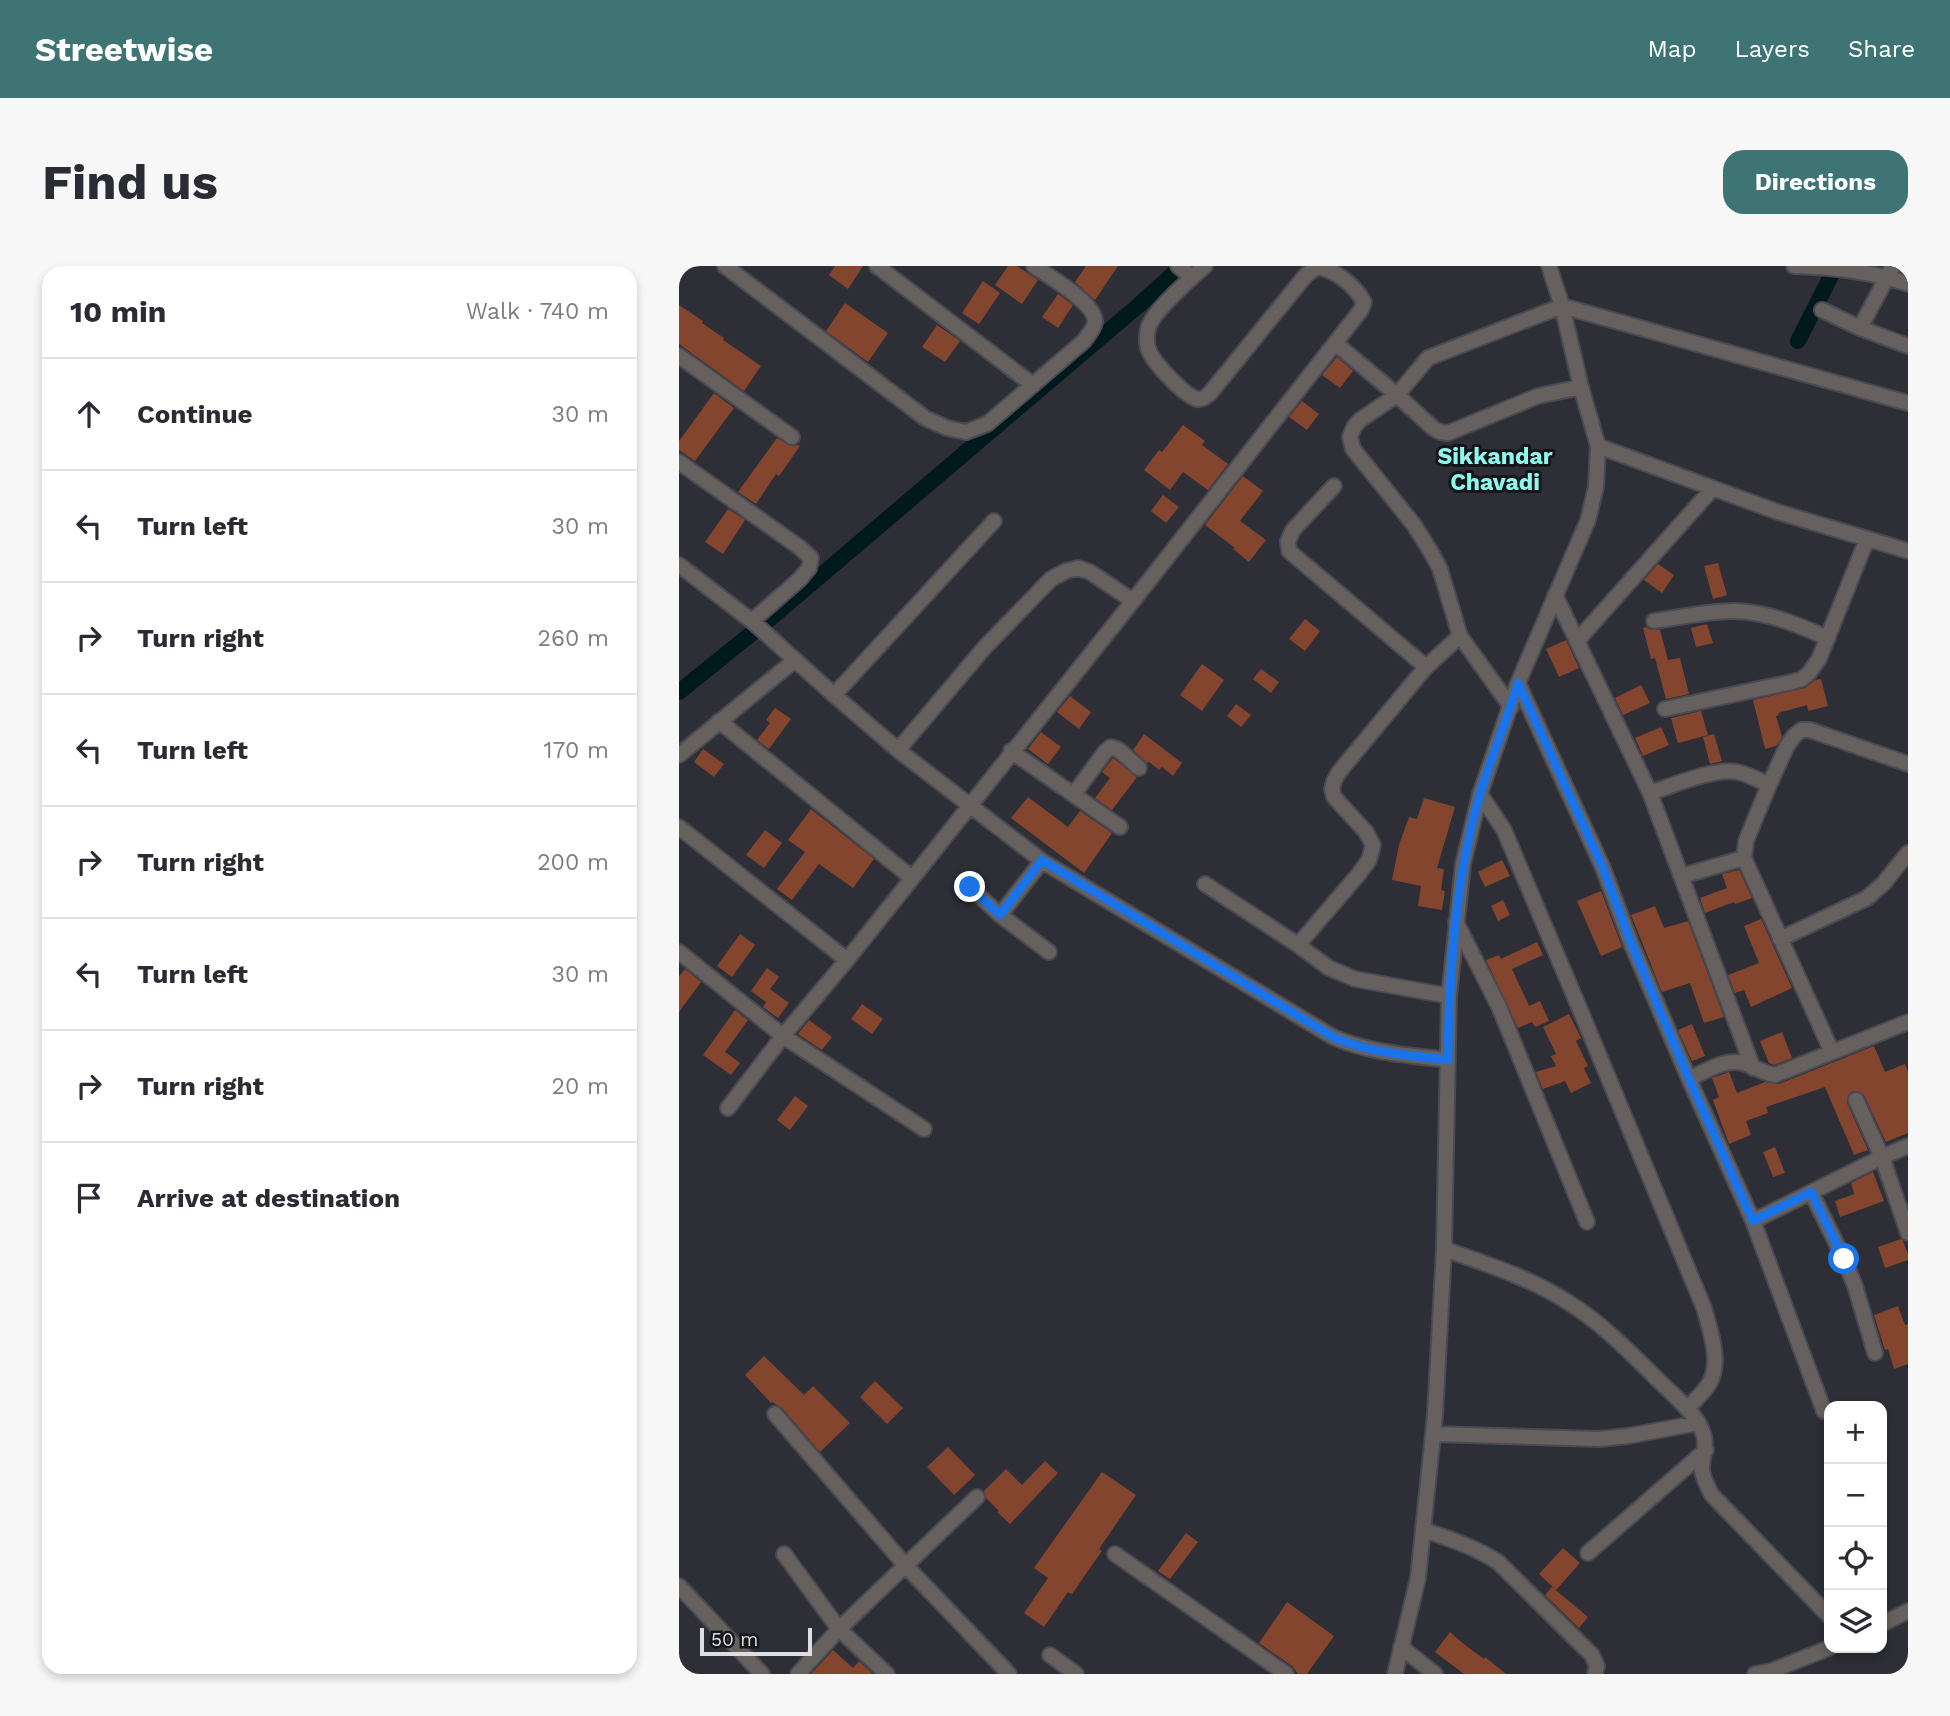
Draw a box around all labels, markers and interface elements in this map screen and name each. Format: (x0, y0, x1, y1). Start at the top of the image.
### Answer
text: Streetwise (35, 30, 213, 69)
text: Map (1648, 35, 1696, 63)
text: Layers (1734, 35, 1810, 63)
text: Share (1848, 35, 1915, 63)
button: Directions (1723, 150, 1908, 214)
text: Find us (42, 153, 218, 211)
text: 10 min (70, 294, 166, 329)
text: Walk · 740 m (466, 298, 609, 325)
icon: ahead (70, 395, 108, 433)
text: Continue (137, 399, 253, 429)
text: 30 m (552, 401, 609, 428)
district label: Sikkandar Chavadi (1437, 443, 1553, 496)
icon: left (70, 507, 108, 545)
text: Turn left (137, 511, 248, 541)
text: 30 m (552, 513, 609, 540)
icon: right (70, 619, 108, 657)
text: Turn right (137, 623, 264, 653)
text: 260 m (538, 625, 609, 652)
icon: left (70, 731, 108, 769)
text: Turn left (137, 735, 248, 765)
text: 170 m (544, 737, 609, 764)
icon: right (70, 843, 108, 881)
text: Turn right (137, 847, 264, 877)
text: 200 m (537, 849, 609, 876)
route end (954, 871, 985, 902)
icon: left (70, 955, 108, 993)
text: Turn left (137, 959, 248, 989)
text: 30 m (552, 961, 609, 988)
icon: right (70, 1067, 108, 1105)
text: Turn right (137, 1071, 264, 1101)
text: 20 m (552, 1073, 609, 1100)
icon: arrive (70, 1179, 108, 1217)
text: Arrive at destination (137, 1183, 400, 1213)
route start (1828, 1243, 1859, 1274)
map controls (1824, 1401, 1887, 1653)
button: + (1824, 1401, 1887, 1464)
button: − (1824, 1464, 1887, 1527)
button: locate (1824, 1527, 1887, 1590)
button: layers (1824, 1590, 1887, 1653)
scale bar (700, 1625, 812, 1657)
text: 50 m (711, 1628, 758, 1651)

